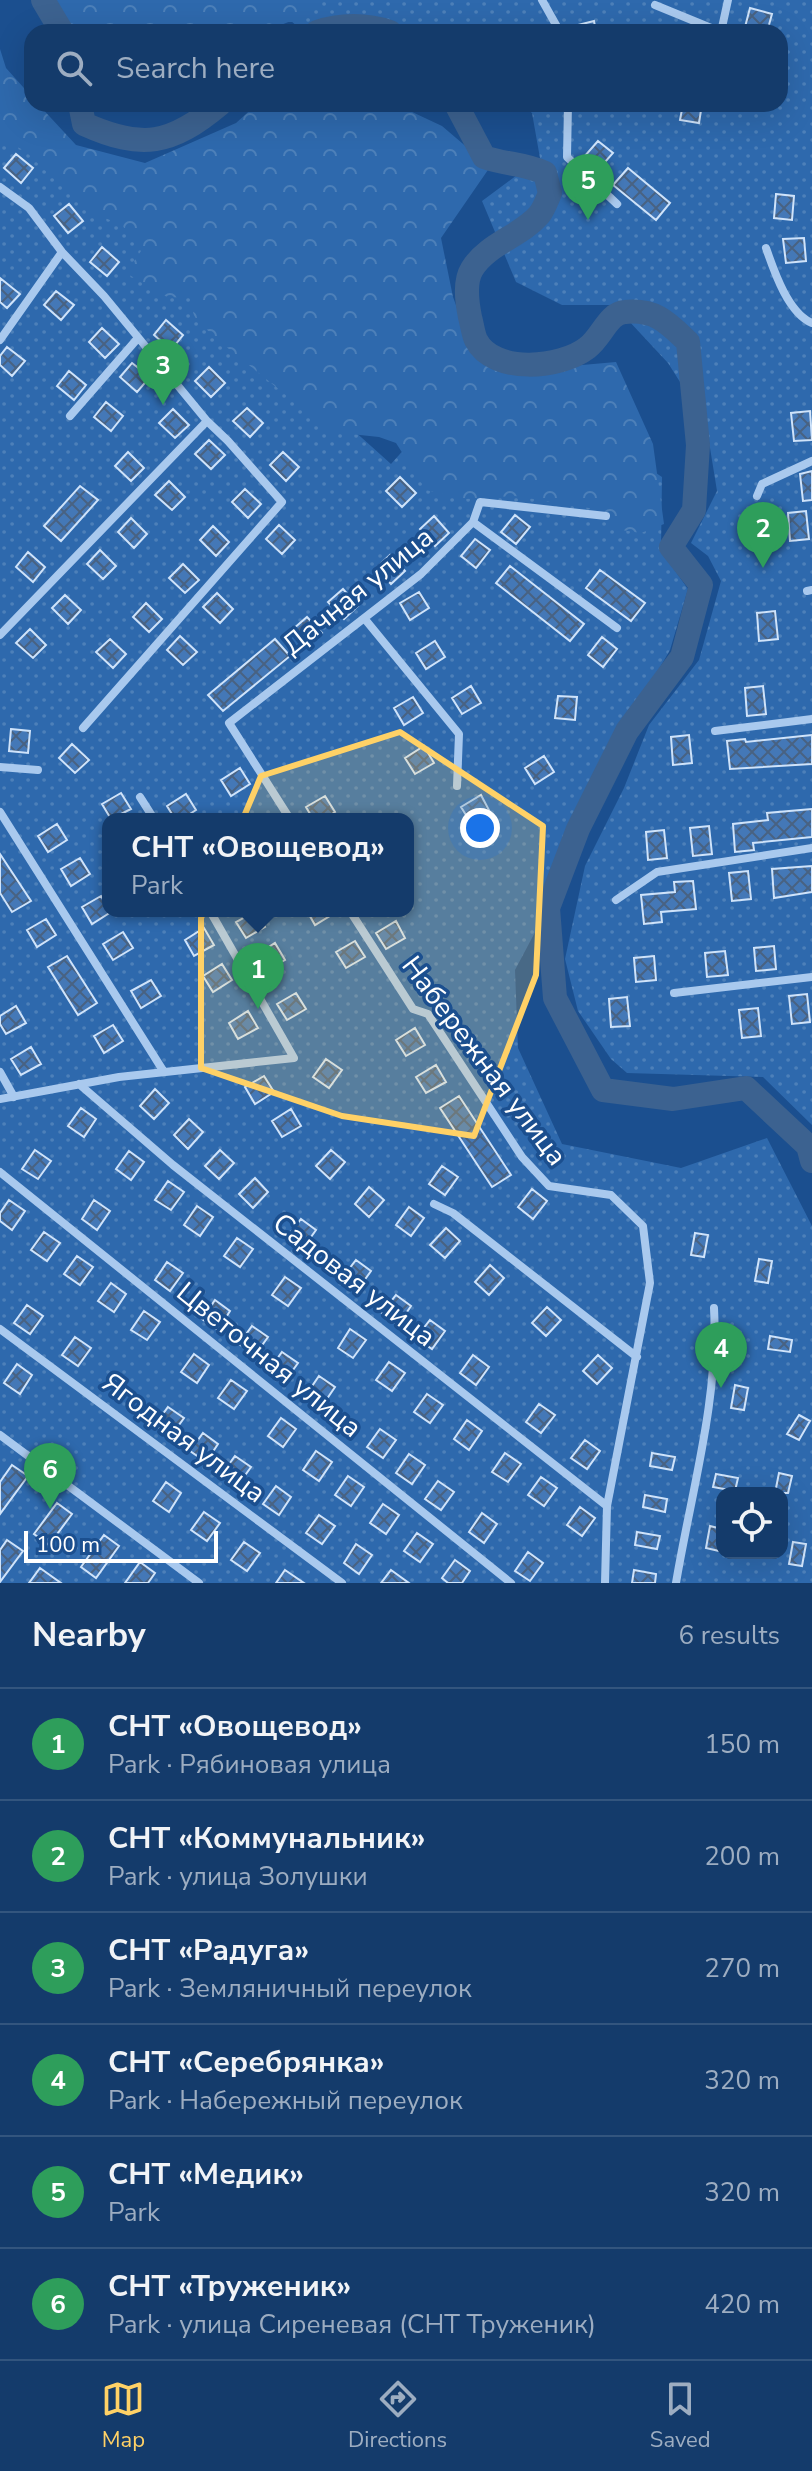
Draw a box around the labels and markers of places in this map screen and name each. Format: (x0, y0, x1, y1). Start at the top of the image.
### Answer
pin: 5 (562, 154, 614, 220)
pin: 3 (137, 339, 189, 405)
pin: 2 (737, 502, 789, 568)
pin: 1 (232, 943, 284, 1009)
pin: 4 (695, 1322, 747, 1388)
pin: 6 (24, 1443, 76, 1509)

